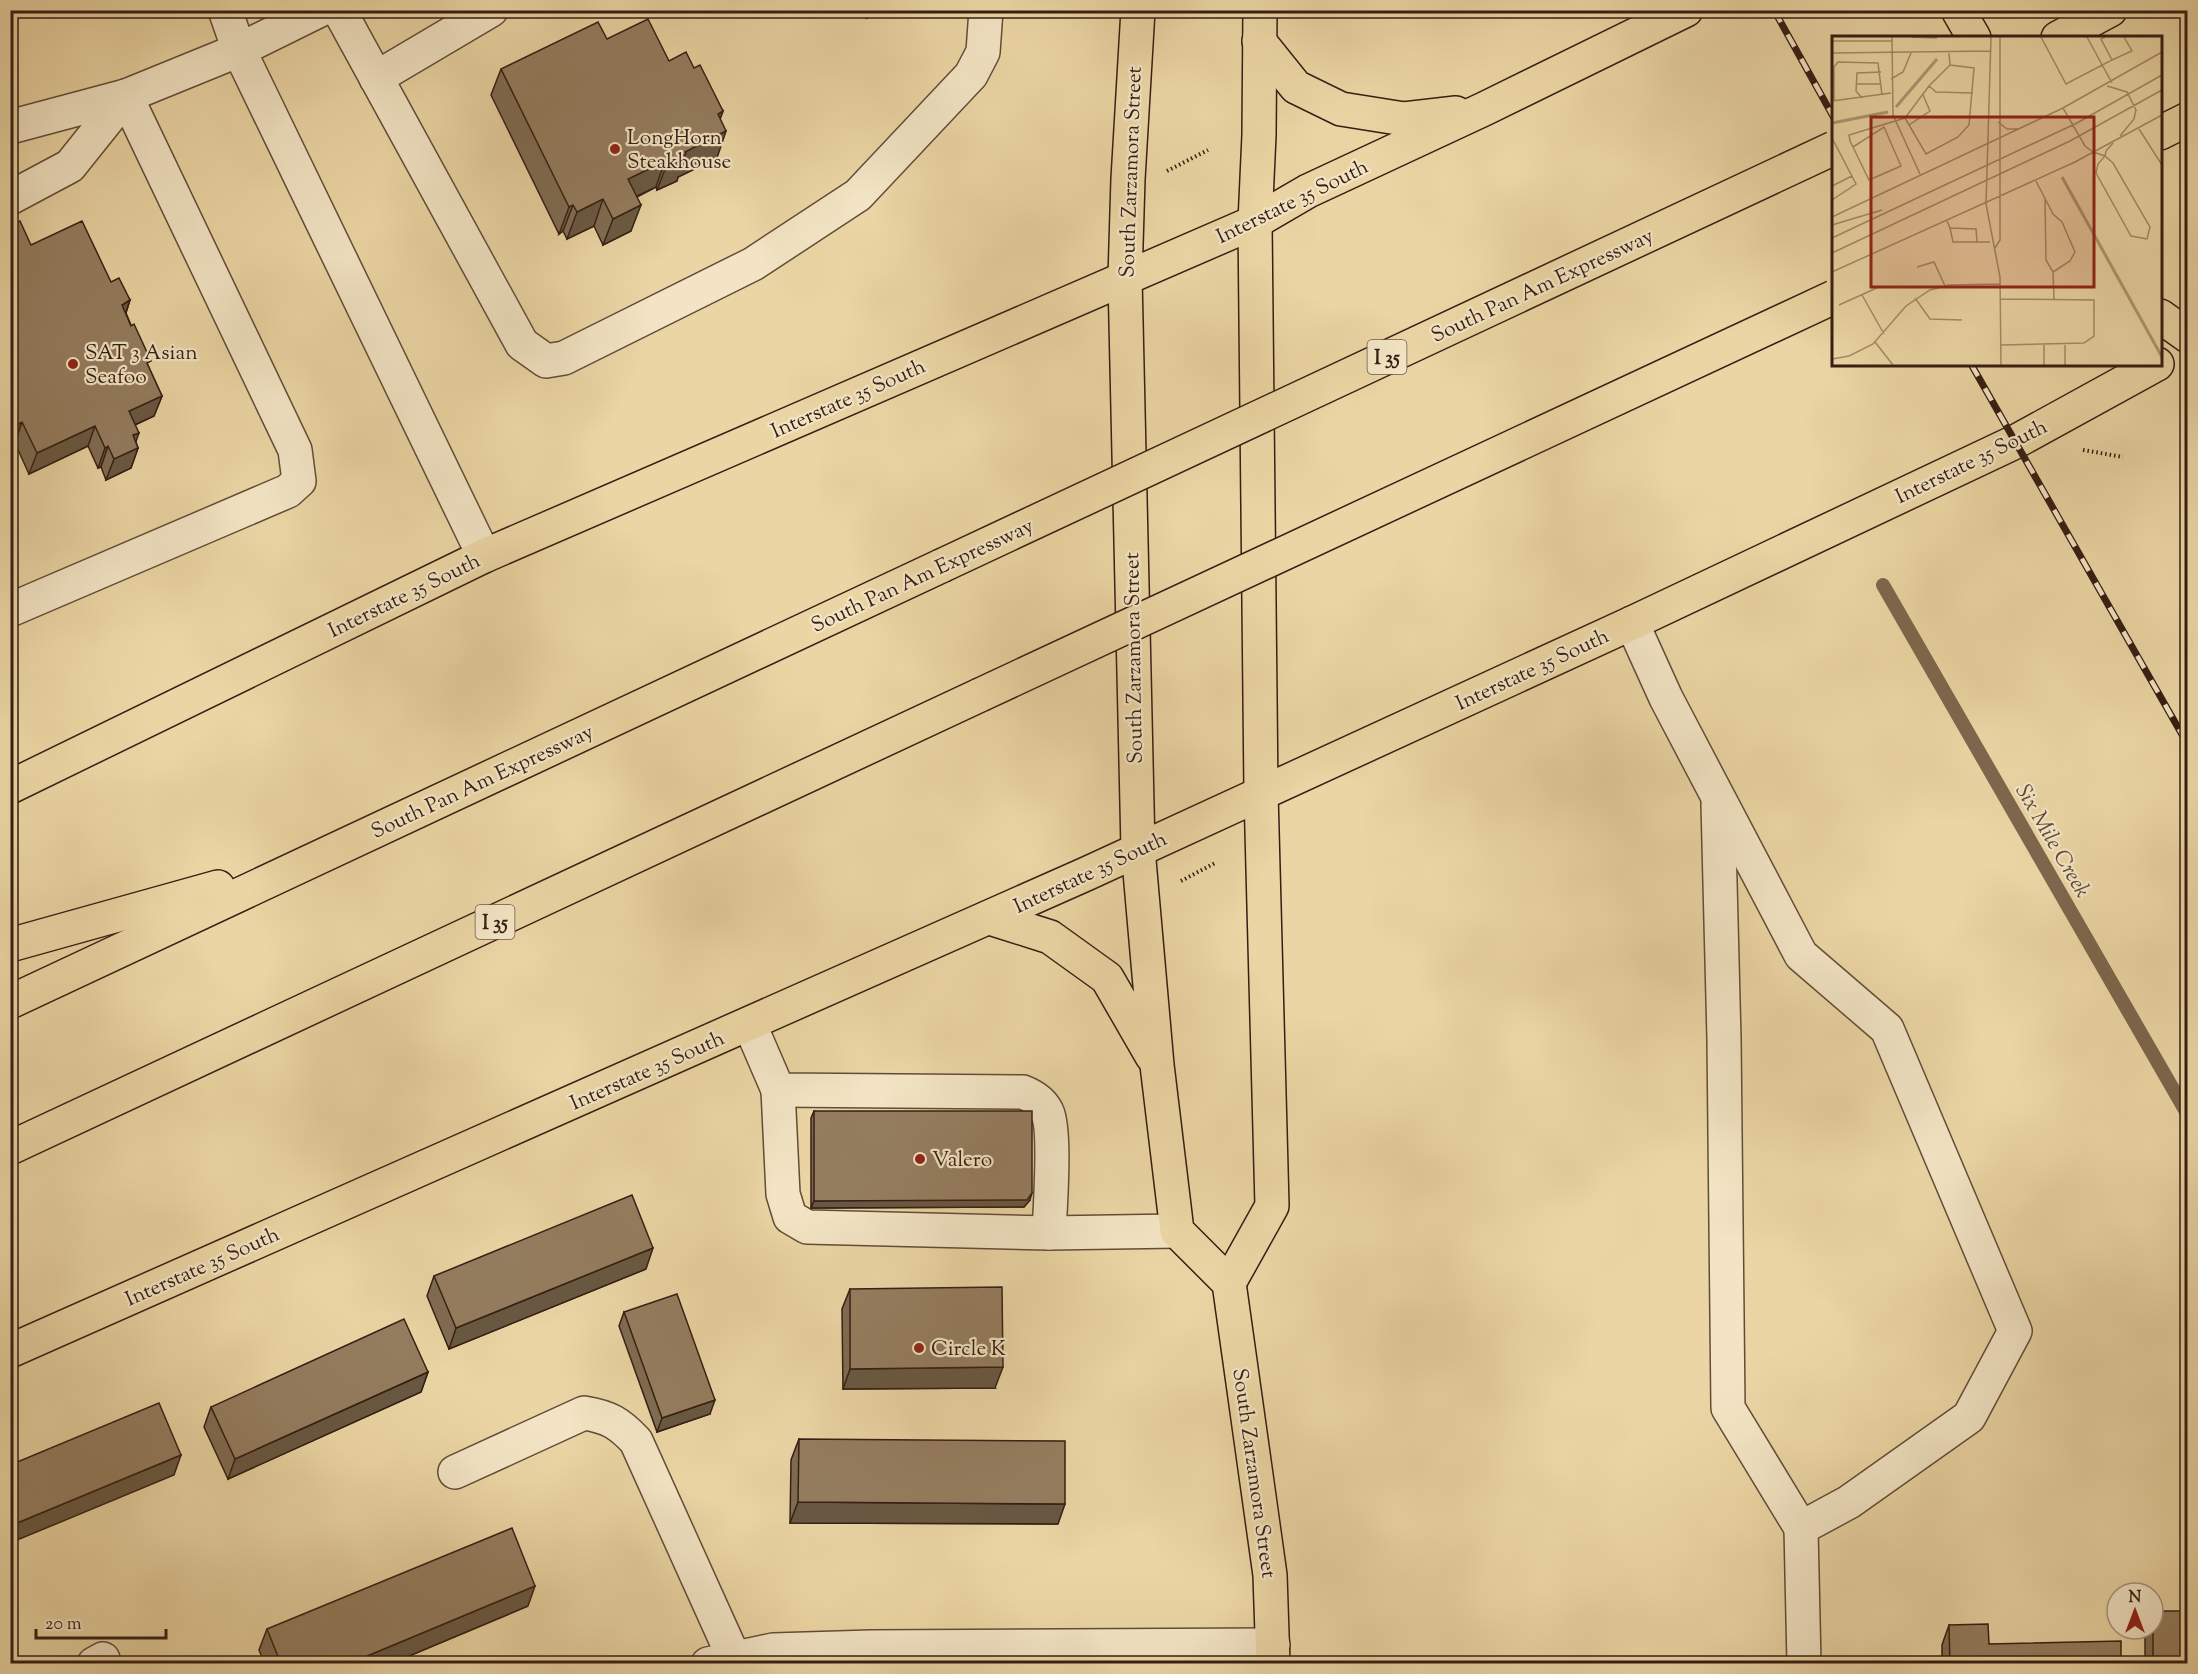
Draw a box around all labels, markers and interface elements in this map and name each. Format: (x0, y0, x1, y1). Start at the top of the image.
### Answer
inset map (1832, 36, 2162, 366)
street label: South Zarzamora Street (1113, 66, 1151, 278)
place label: LongHorn Steakhouse (627, 124, 731, 178)
marker: LongHorn Steakhouse (608, 142, 622, 156)
street label: Interstate 35 South (1212, 153, 1374, 253)
street label: South Pan Am Expressway (1427, 222, 1660, 352)
place label: SAT 3 Asian Seafoo (85, 339, 198, 393)
road number: I 35 (1368, 340, 1406, 374)
street label: Interstate 35 South (767, 352, 931, 447)
marker: SAT 3 Asian Seafoo (66, 357, 80, 371)
street label: Interstate 35 South (1891, 413, 2053, 513)
street label: South Pan Am Expressway (807, 512, 1040, 642)
street label: Interstate 35 South (324, 547, 486, 647)
street label: South Zarzamora Street (1118, 552, 1152, 764)
street label: Interstate 35 South (1451, 622, 1614, 719)
street label: South Pan Am Expressway (367, 718, 600, 848)
water label: Six Mile Creek (2006, 779, 2097, 904)
street label: Interstate 35 South (1009, 825, 1172, 922)
road number: I 35 (476, 905, 514, 939)
street label: Interstate 35 South (566, 1024, 730, 1119)
place label: Valero (932, 1146, 992, 1176)
marker: Valero (913, 1152, 927, 1166)
street label: Interstate 35 South (121, 1220, 285, 1315)
place label: Circle K (931, 1335, 1006, 1365)
marker: Circle K (912, 1341, 926, 1355)
street label: South Zarzamora Street (1223, 1366, 1283, 1580)
north arrow (2105, 1581, 2165, 1641)
text: N (2129, 1587, 2142, 1610)
scale bar (36, 1602, 166, 1640)
text: 20 m (45, 1612, 82, 1638)

